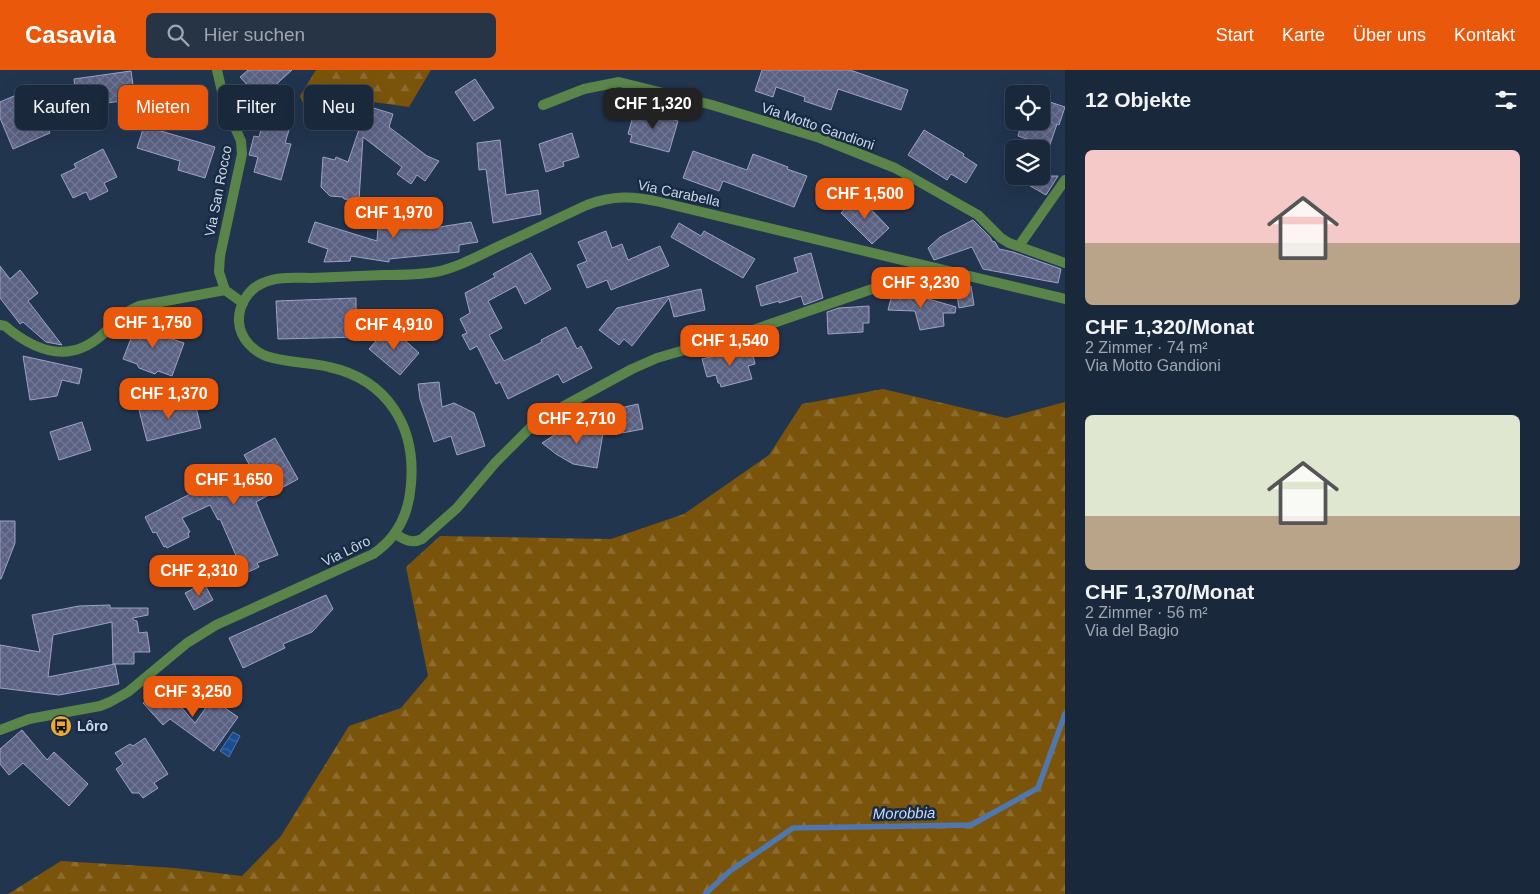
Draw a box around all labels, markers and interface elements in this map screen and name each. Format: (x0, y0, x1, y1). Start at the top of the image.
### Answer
search box (146, 13, 496, 58)
text: Casavia (25, 21, 116, 48)
icon: search (164, 21, 192, 49)
text: Hier suchen (204, 24, 305, 45)
text: Start (1216, 25, 1254, 45)
text: Karte (1282, 25, 1325, 45)
text: Über uns (1353, 25, 1426, 45)
text: Kontakt (1454, 25, 1515, 45)
chip: Kaufen (15, 85, 108, 130)
chip: Mieten (118, 85, 208, 130)
chip: Filter (218, 85, 294, 130)
chip: Neu (304, 85, 373, 130)
map controls (1005, 85, 1050, 185)
button: locate (1005, 85, 1050, 130)
icon: filters (1492, 86, 1520, 114)
pin: CHF 1,320 (596, 88, 710, 130)
text: 12 Objekte (1085, 88, 1191, 111)
text: CHF 1,320 (614, 95, 692, 112)
street label: Via Motto Gandioni (759, 99, 877, 153)
button: layers (1005, 140, 1050, 185)
street label: Via San Rocco (201, 144, 235, 238)
street label: Via Carabella (636, 176, 722, 210)
pin: CHF 1,500 (808, 178, 922, 220)
icon: home (1258, 183, 1348, 273)
text: CHF 1,500 (826, 185, 904, 202)
pin: CHF 1,970 (337, 196, 451, 239)
text: CHF 1,970 (355, 204, 433, 221)
pin: CHF 3,230 (864, 266, 978, 309)
text: CHF 3,230 (882, 274, 960, 291)
pin: CHF 1,750 (96, 306, 210, 349)
pin: CHF 4,910 (337, 308, 451, 351)
text: CHF 1,750 (114, 314, 192, 331)
text: CHF 1,320/Monat (1085, 315, 1254, 338)
text: CHF 4,910 (355, 316, 433, 333)
pin: CHF 1,540 (673, 324, 787, 367)
text: CHF 1,540 (691, 332, 769, 349)
text: 2 Zimmer · 74 m² (1085, 339, 1208, 356)
text: Via Motto Gandioni (1085, 357, 1221, 374)
pin: CHF 1,370 (112, 378, 226, 420)
text: CHF 1,370 (130, 385, 208, 402)
pin: CHF 2,710 (520, 402, 634, 445)
text: CHF 2,710 (538, 410, 616, 427)
icon: home (1258, 448, 1348, 538)
pin: CHF 1,650 (177, 464, 291, 506)
text: CHF 1,650 (195, 471, 273, 488)
street label: Via Lôro (319, 532, 373, 570)
pin: CHF 2,310 (142, 554, 256, 597)
text: CHF 2,310 (160, 562, 238, 579)
text: CHF 1,370/Monat (1085, 580, 1254, 603)
text: 2 Zimmer · 56 m² (1085, 604, 1208, 621)
text: Via del Bagio (1085, 622, 1179, 639)
pin: CHF 3,250 (136, 676, 250, 718)
text: CHF 3,250 (154, 683, 232, 700)
bus stop icon: Lôro (49, 714, 73, 738)
place label: Lôro (77, 718, 108, 734)
water label: Morobbia (873, 804, 935, 822)

